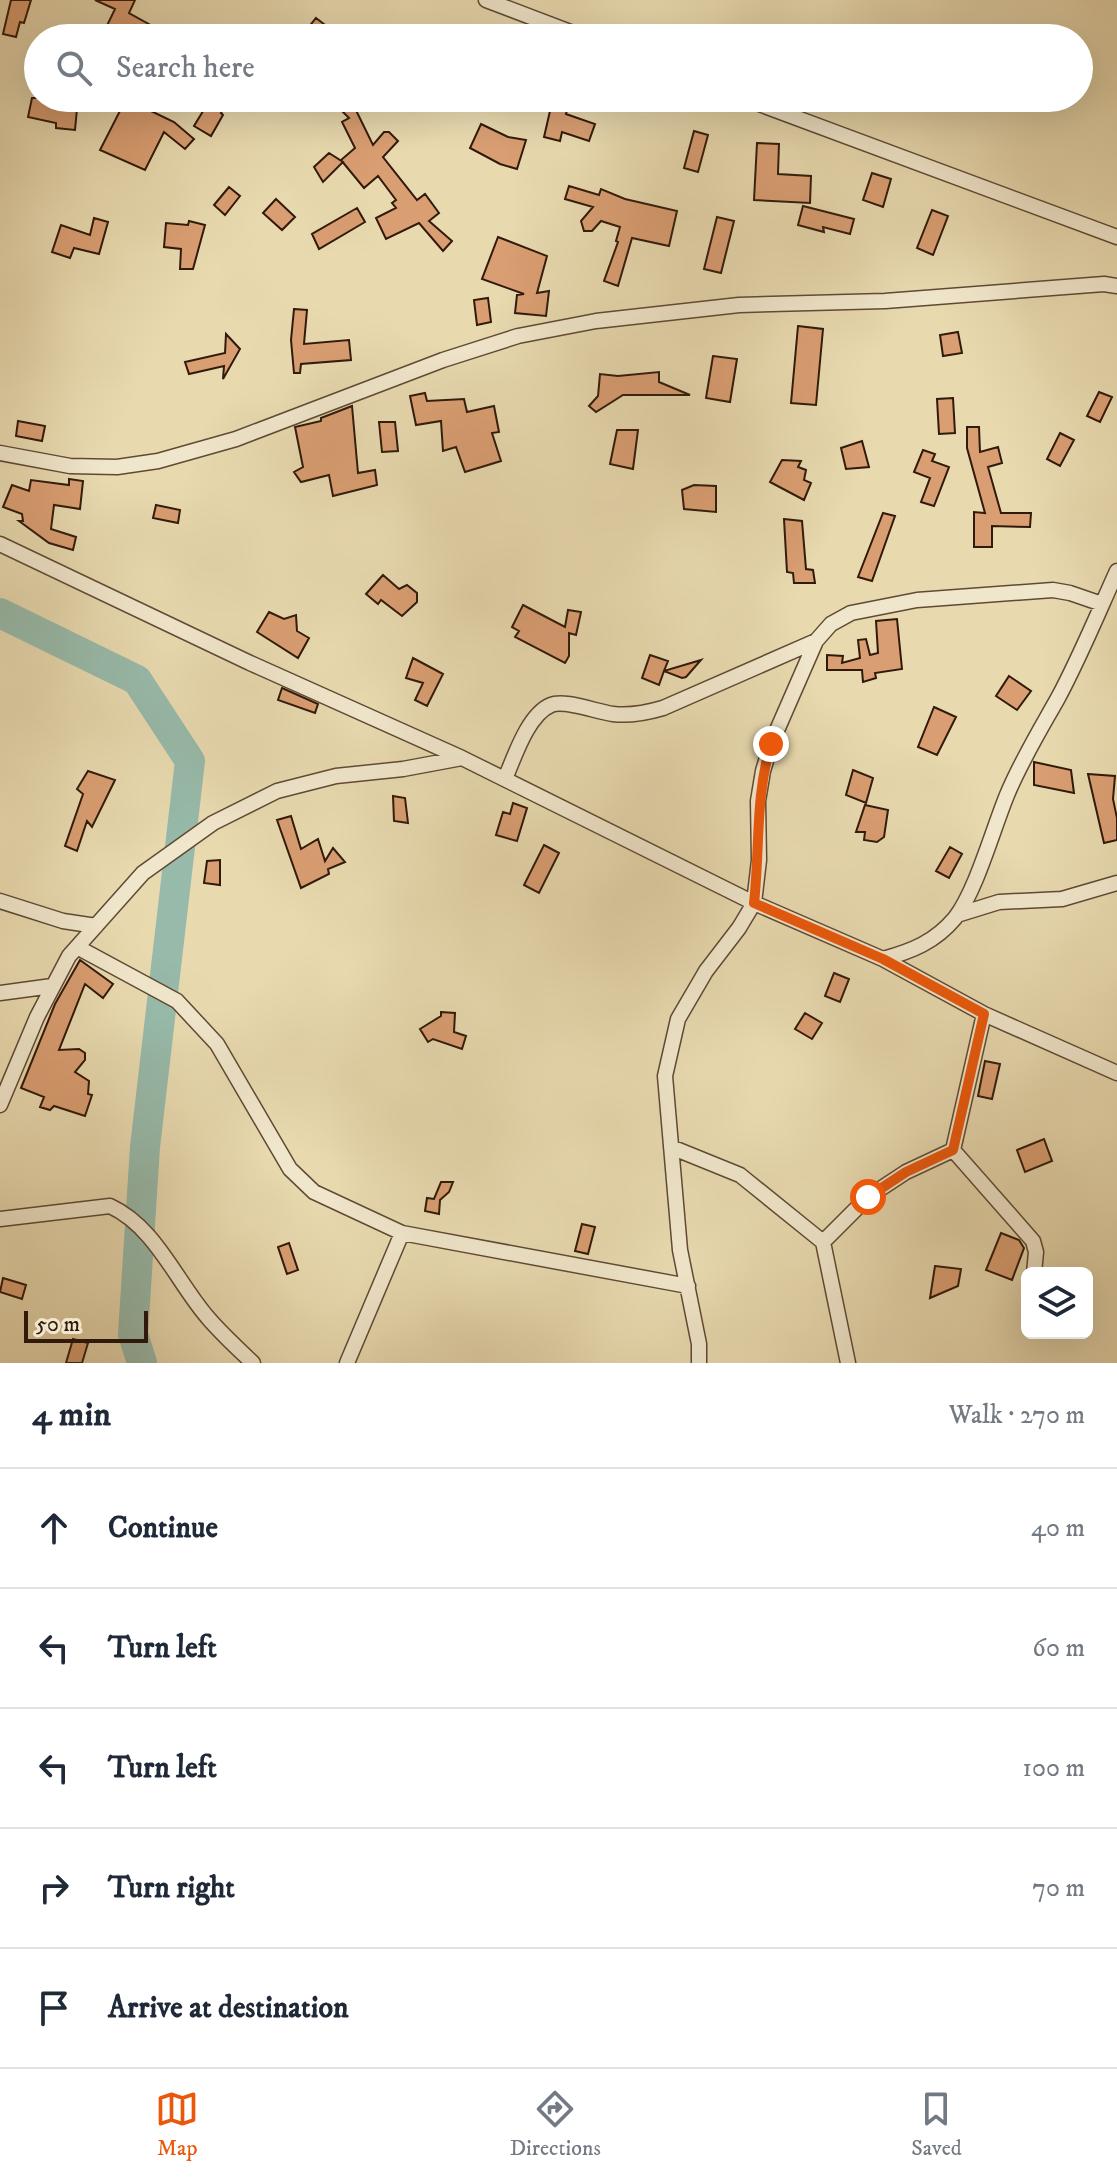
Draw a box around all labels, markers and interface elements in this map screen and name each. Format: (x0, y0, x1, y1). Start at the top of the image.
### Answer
search box (24, 24, 1093, 112)
icon: search (52, 46, 96, 90)
text: Search here (116, 50, 255, 87)
route end (753, 726, 789, 762)
route start (850, 1179, 886, 1215)
map controls (1021, 1267, 1093, 1339)
button: layers (1021, 1267, 1093, 1339)
scale bar (24, 1307, 148, 1343)
text: 50 m (36, 1311, 80, 1338)
text: 4 min (32, 1394, 111, 1436)
text: Walk · 270 m (949, 1399, 1085, 1432)
icon: ahead (32, 1506, 76, 1550)
text: Continue (108, 1510, 218, 1547)
text: 40 m (1031, 1512, 1085, 1545)
icon: left (32, 1626, 76, 1670)
text: Turn left (108, 1630, 217, 1667)
text: 60 m (1032, 1632, 1085, 1665)
icon: left (32, 1746, 76, 1790)
text: Turn left (108, 1750, 217, 1787)
text: 100 m (1022, 1752, 1085, 1785)
icon: right (32, 1866, 76, 1910)
text: Turn right (108, 1870, 235, 1907)
text: 70 m (1032, 1872, 1085, 1905)
icon: arrive (32, 1986, 76, 2030)
text: Arrive at destination (108, 1990, 349, 2027)
tab: Map (155, 2087, 199, 2162)
tab: Directions (510, 2087, 601, 2162)
tab: Saved (911, 2087, 962, 2162)

